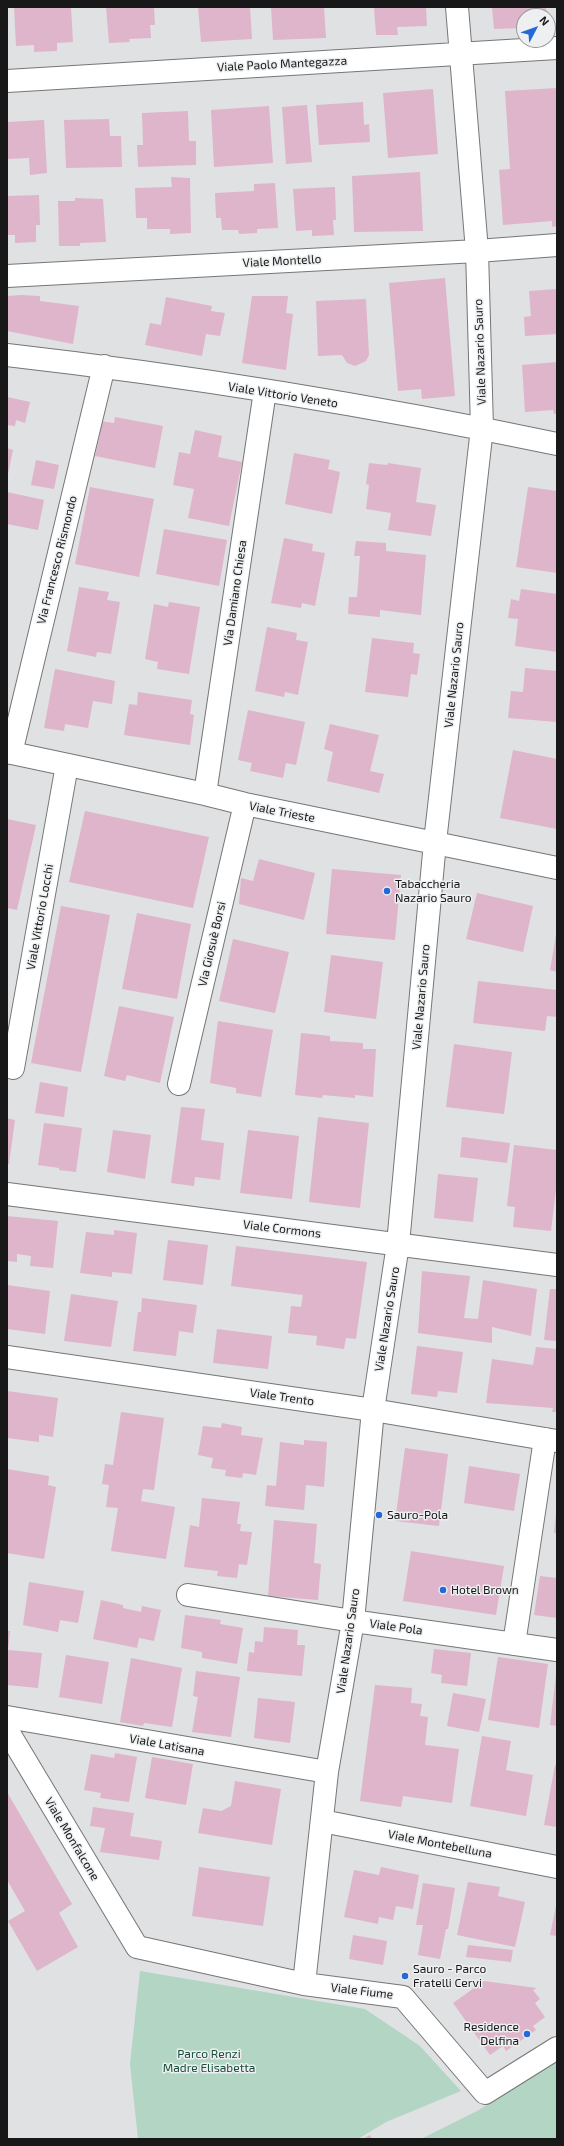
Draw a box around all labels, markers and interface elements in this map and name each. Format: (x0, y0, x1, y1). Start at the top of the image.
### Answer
north arrow (516, 8, 556, 48)
text: N (537, 13, 552, 28)
street label: Viale Paolo Mantegazza (217, 53, 347, 75)
street label: Viale Montello (242, 252, 322, 270)
street label: Viale Nazario Sauro (471, 299, 489, 405)
street label: Viale Vittorio Veneto (227, 379, 339, 411)
street label: Via Francesco Rismondo (34, 494, 80, 626)
street label: Via Damiano Chiesa (220, 539, 250, 647)
street label: Viale Nazario Sauro (441, 621, 467, 729)
street label: Viale Trieste (248, 799, 316, 825)
street label: Viale Vittorio Locchi (24, 863, 56, 971)
place label: Tabaccheria Nazario Sauro (395, 877, 472, 905)
marker: Tabaccheria Nazario Sauro (382, 886, 392, 896)
street label: Via Giosuè Borsi (195, 900, 229, 988)
street label: Viale Nazario Sauro (409, 943, 433, 1051)
street label: Viale Cormons (242, 1217, 322, 1241)
street label: Viale Nazario Sauro (372, 1265, 402, 1373)
street label: Viale Trento (249, 1385, 315, 1409)
place label: Sauro-Pola (387, 1508, 448, 1522)
marker: Sauro-Pola (374, 1510, 384, 1520)
place label: Hotel Brown (451, 1583, 519, 1597)
marker: Hotel Brown (438, 1585, 448, 1595)
street label: Viale Nazario Sauro (333, 1587, 363, 1695)
street label: Viale Pola (368, 1616, 424, 1638)
street label: Viale Latisana (128, 1731, 206, 1759)
street label: Viale Monfalcone (41, 1795, 103, 1883)
street label: Viale Montebelluna (387, 1827, 493, 1861)
place label: Sauro - Parco Fratelli Cervi (413, 1962, 486, 1990)
marker: Sauro - Parco Fratelli Cervi (400, 1971, 410, 1981)
street label: Viale Fiume (330, 1980, 394, 2002)
place label: Residence Delfina (464, 2020, 519, 2048)
marker: Residence Delfina (522, 2029, 532, 2039)
park label: Parco Renzi Madre Elisabetta (163, 2047, 255, 2075)

